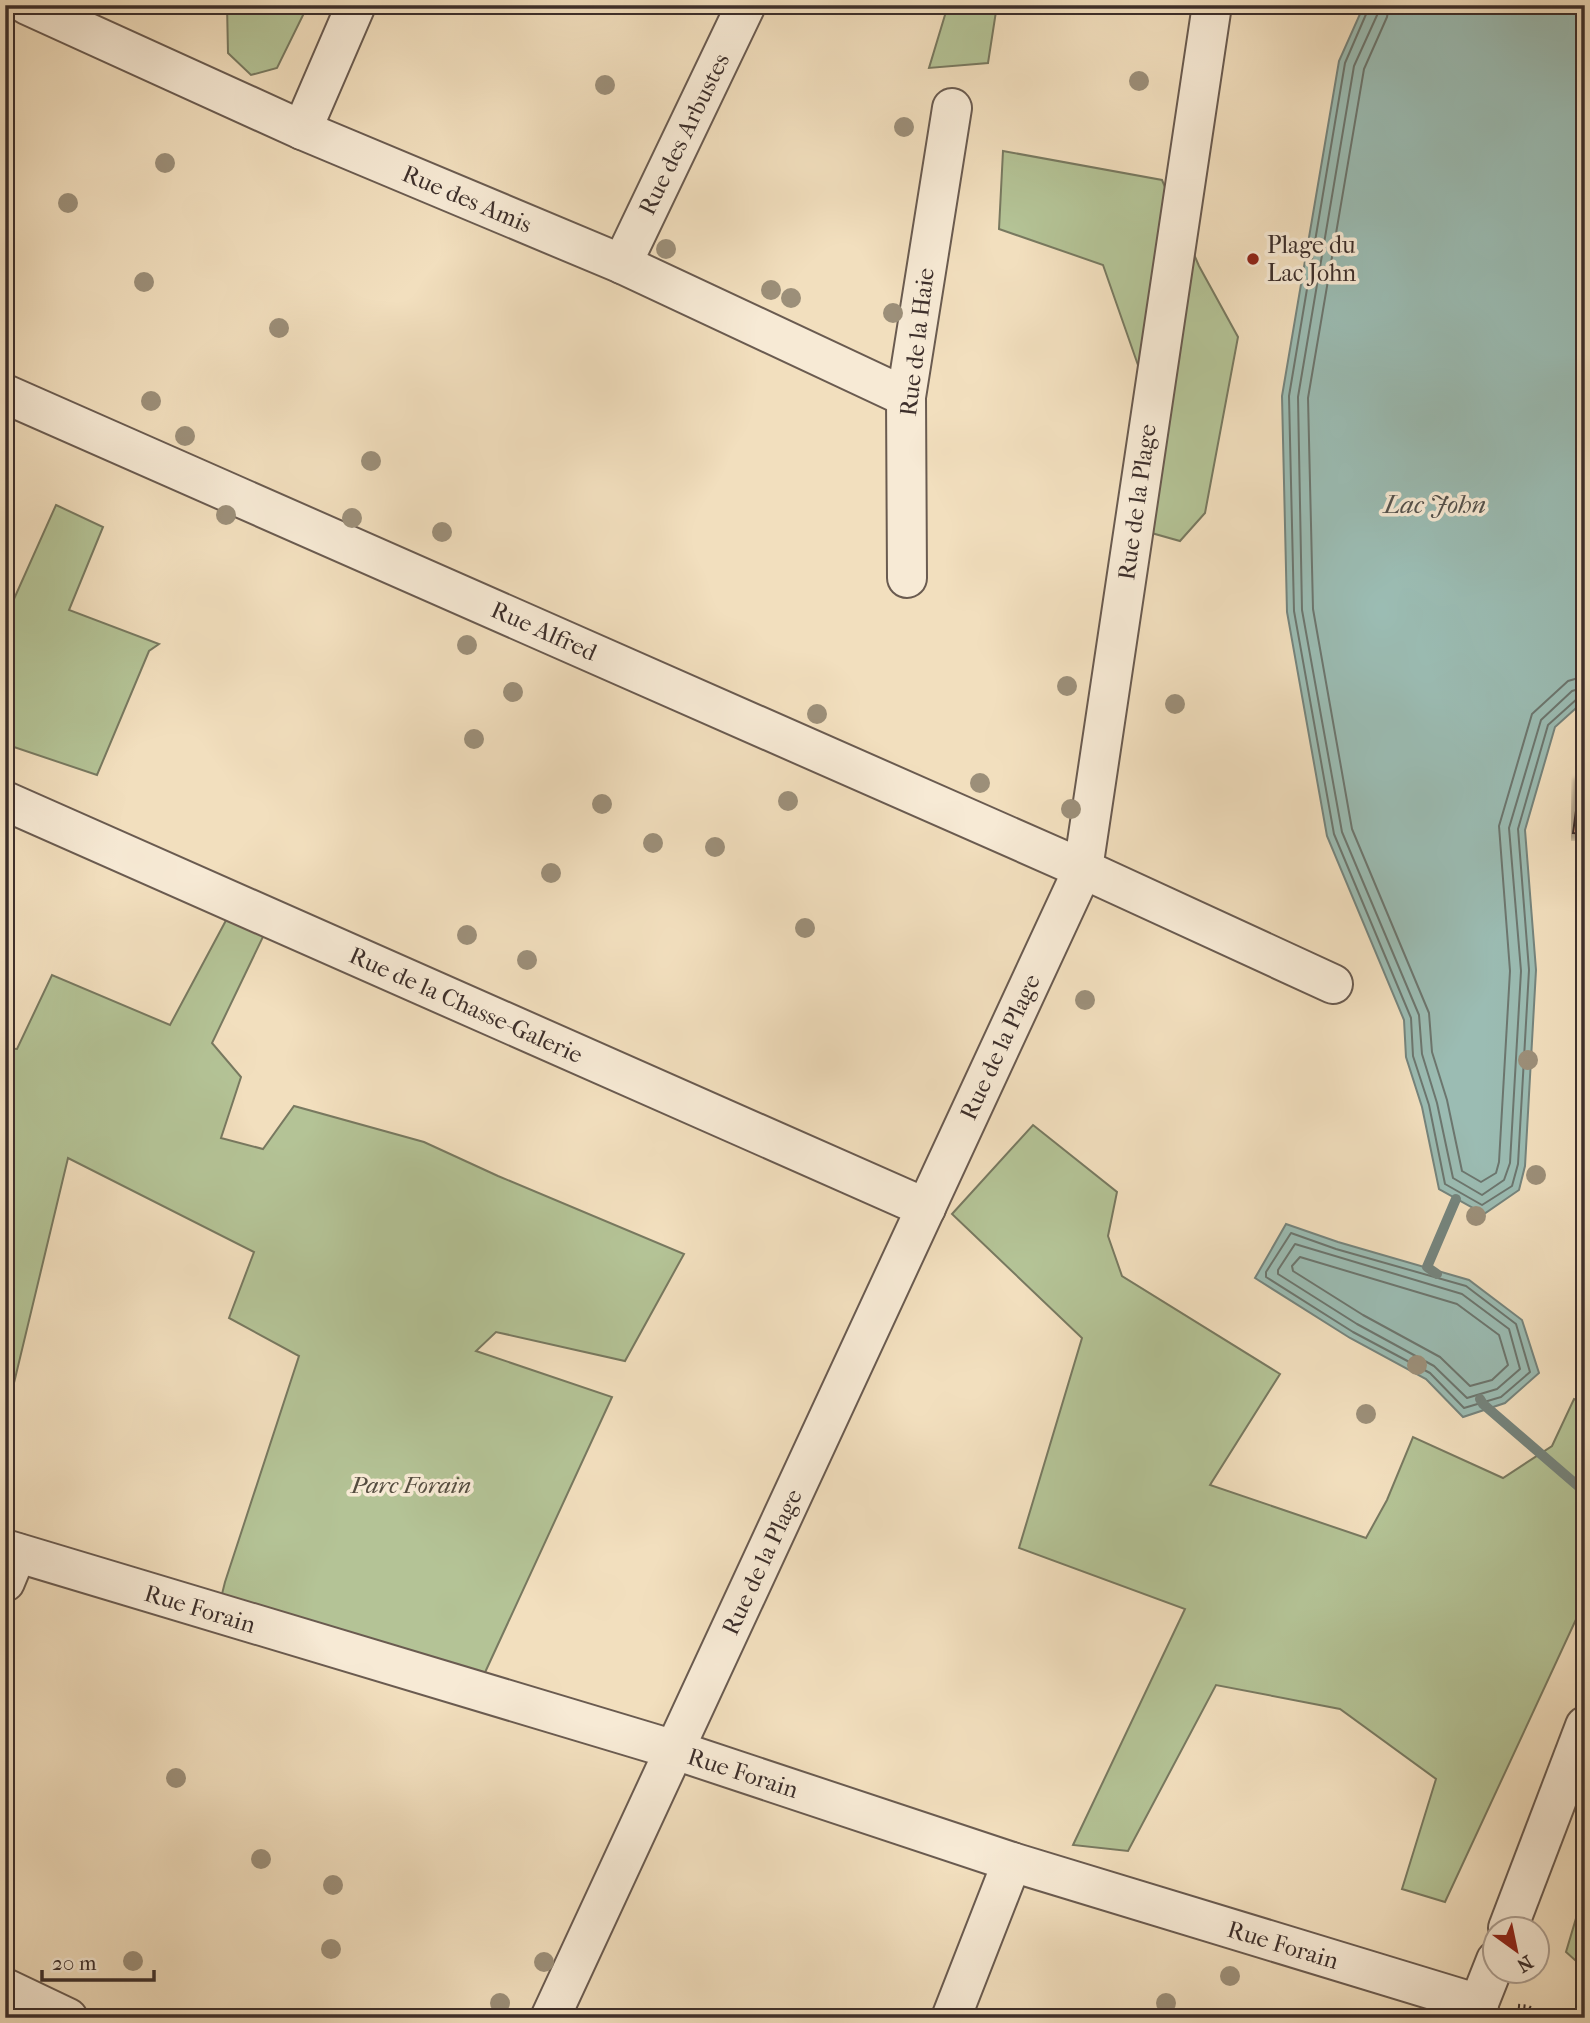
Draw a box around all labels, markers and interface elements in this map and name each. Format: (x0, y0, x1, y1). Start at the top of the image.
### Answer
street label: Rue des Arbustes (633, 48, 735, 219)
street label: Rue des Amis (398, 159, 536, 239)
place label: Plage du Lac John (1267, 231, 1356, 287)
marker: Plage du Lac John (1245, 251, 1261, 267)
street label: Rue de la Haie (894, 266, 940, 418)
street label: Rue de la Plage (1112, 422, 1162, 582)
water label: Lac John (1382, 489, 1486, 520)
street label: Rue Alfred (487, 595, 602, 667)
street label: Rue de la Chasse-Galerie (345, 941, 587, 1069)
street label: Rue de la Plage (954, 970, 1046, 1124)
park label: Parc Forain (350, 1471, 471, 1499)
street label: Rue de la Plage (716, 1485, 808, 1639)
street label: Rue Forain (141, 1579, 259, 1639)
street label: Rue Forain (684, 1742, 802, 1804)
north arrow (1482, 1914, 1552, 1984)
street label: Rue Forain (1224, 1915, 1342, 1975)
scale bar (42, 1939, 154, 1983)
text: N (1512, 1950, 1537, 1977)
text: 20 m (52, 1951, 97, 1975)

